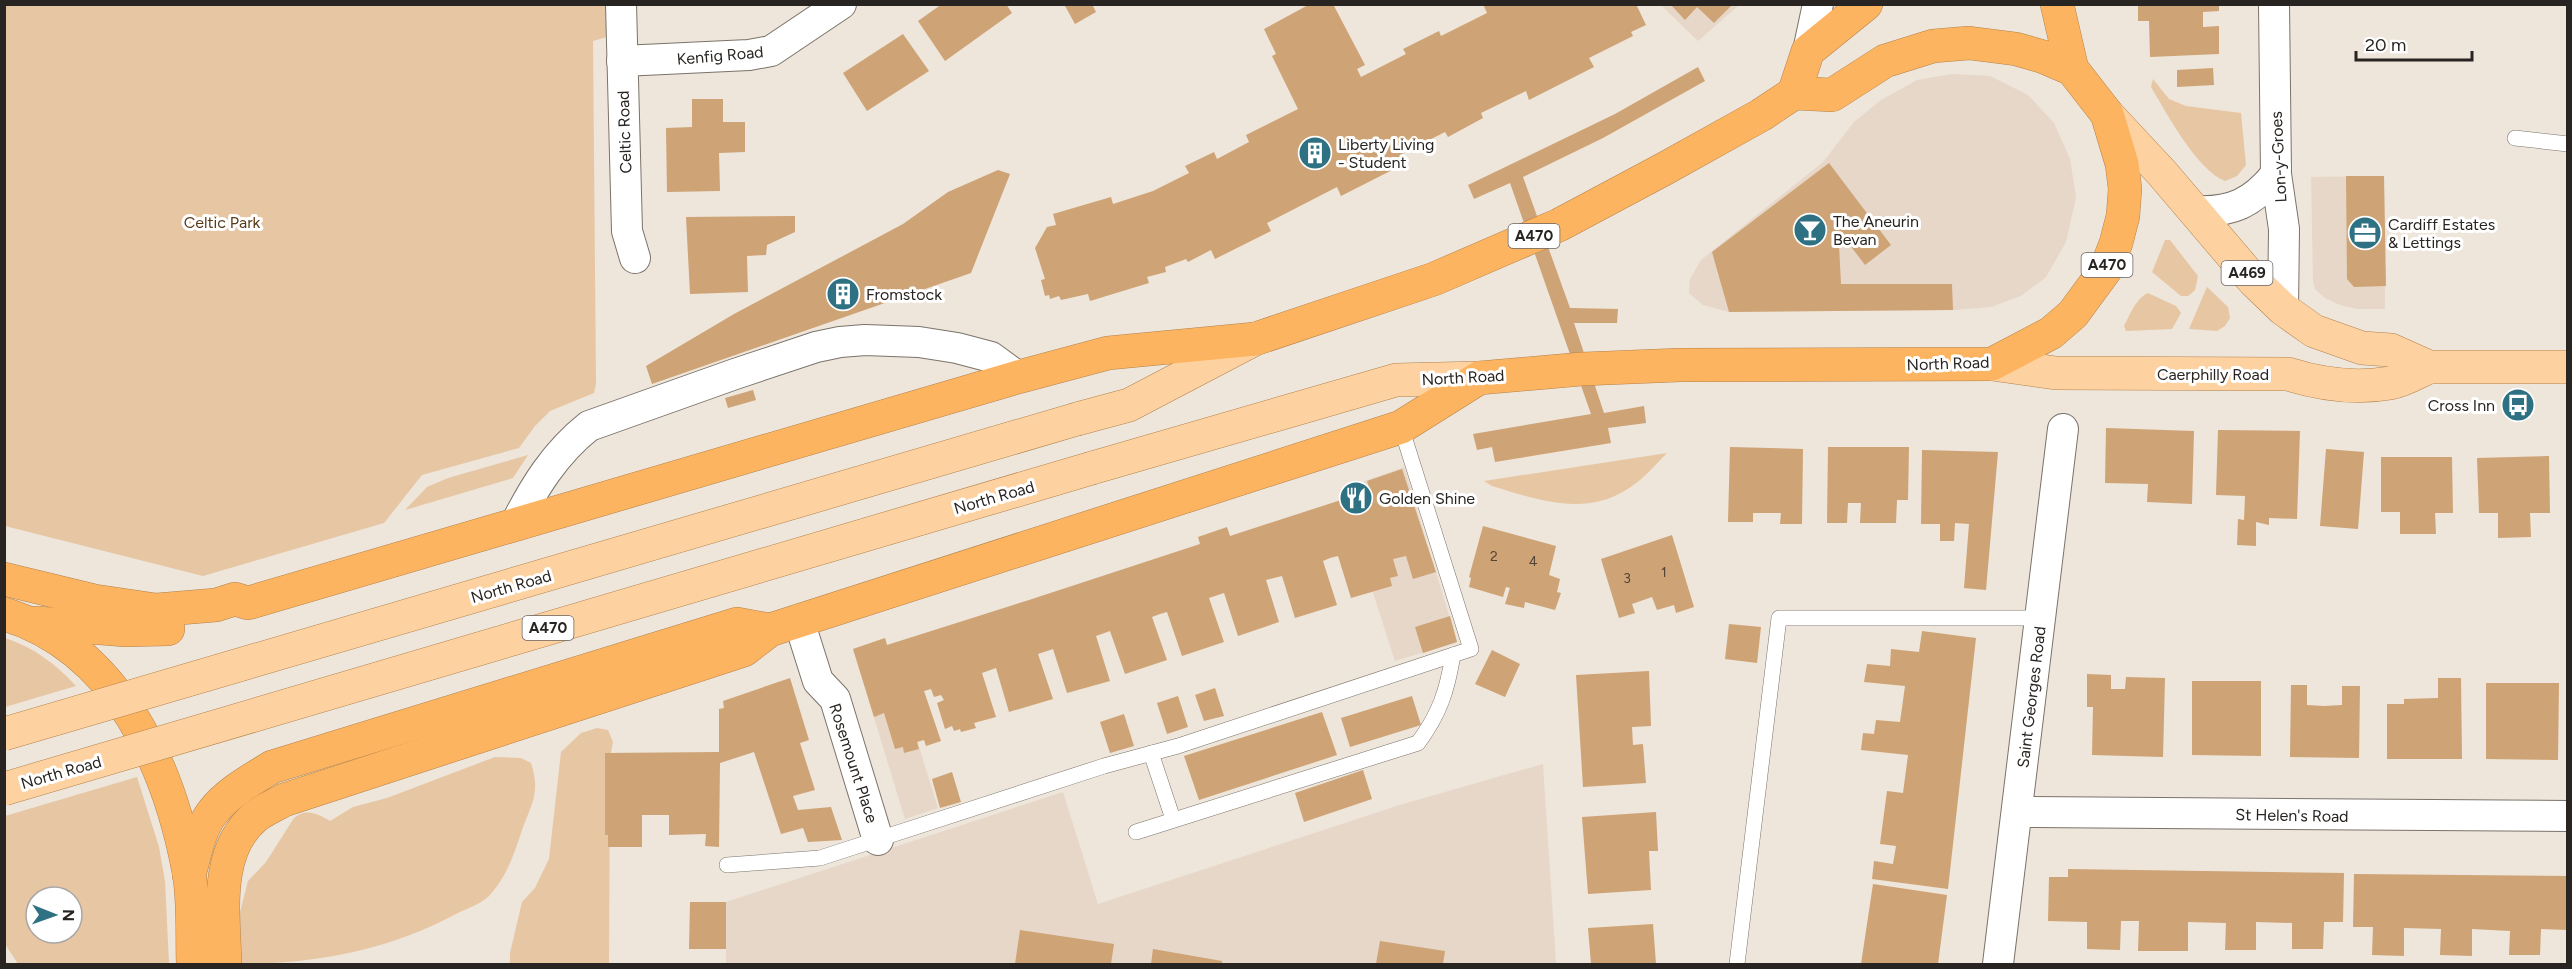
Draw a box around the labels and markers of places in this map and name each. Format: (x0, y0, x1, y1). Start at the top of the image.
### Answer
building icon: Liberty Living - Student (1297, 135, 1333, 171)
place label: Liberty Living - Student (1338, 135, 1434, 172)
bar icon: The Aneurin Bevan (1792, 212, 1828, 248)
place label: The Aneurin Bevan (1833, 212, 1919, 249)
office icon: Cardiff Estates & Lettings (2347, 215, 2383, 251)
place label: Cardiff Estates & Lettings (2388, 215, 2495, 252)
building icon: Fromstock (825, 276, 861, 312)
place label: Fromstock (866, 285, 942, 304)
bus stop icon: Cross Inn (2500, 387, 2536, 423)
place label: Cross Inn (2428, 396, 2495, 415)
restaurant icon: Golden Shine (1338, 480, 1374, 516)
place label: Golden Shine (1379, 489, 1475, 508)

